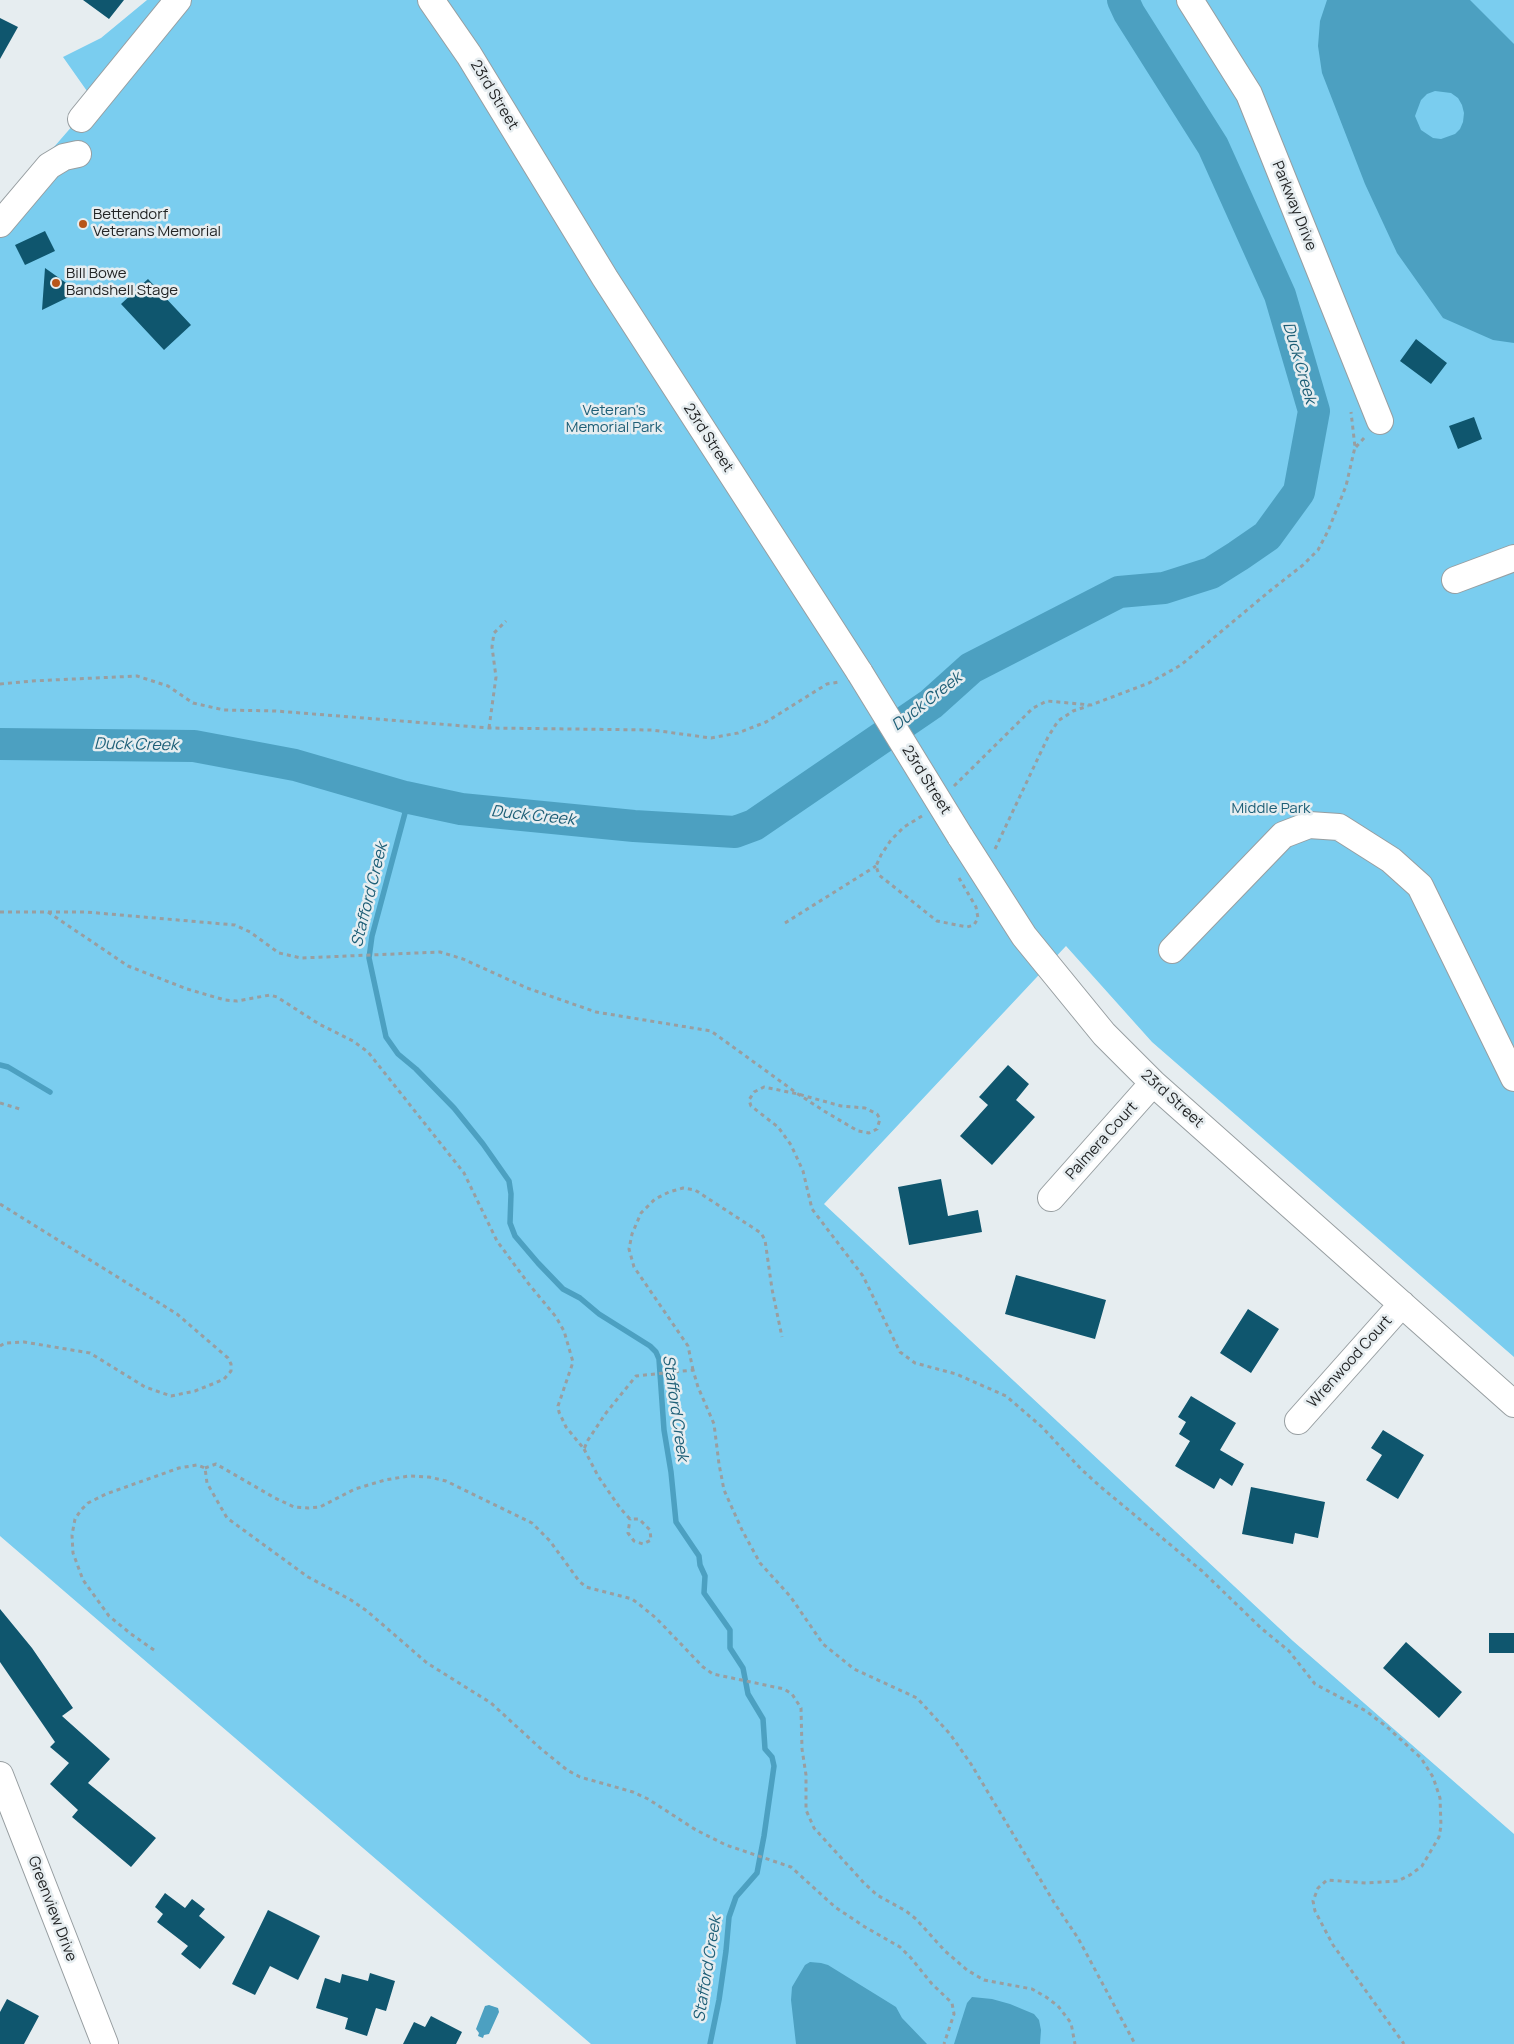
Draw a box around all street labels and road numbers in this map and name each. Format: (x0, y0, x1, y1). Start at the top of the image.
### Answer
street label: 23rd Street (466, 57, 522, 133)
street label: Parkway Drive (1268, 159, 1320, 253)
street label: 23rd Street (679, 400, 737, 476)
street label: 23rd Street (898, 742, 954, 818)
street label: 23rd Street (1137, 1066, 1207, 1132)
street label: Palmera Court (1062, 1098, 1142, 1184)
street label: Wrenwood Court (1304, 1312, 1396, 1412)
street label: Greenview Drive (24, 1854, 80, 1964)

